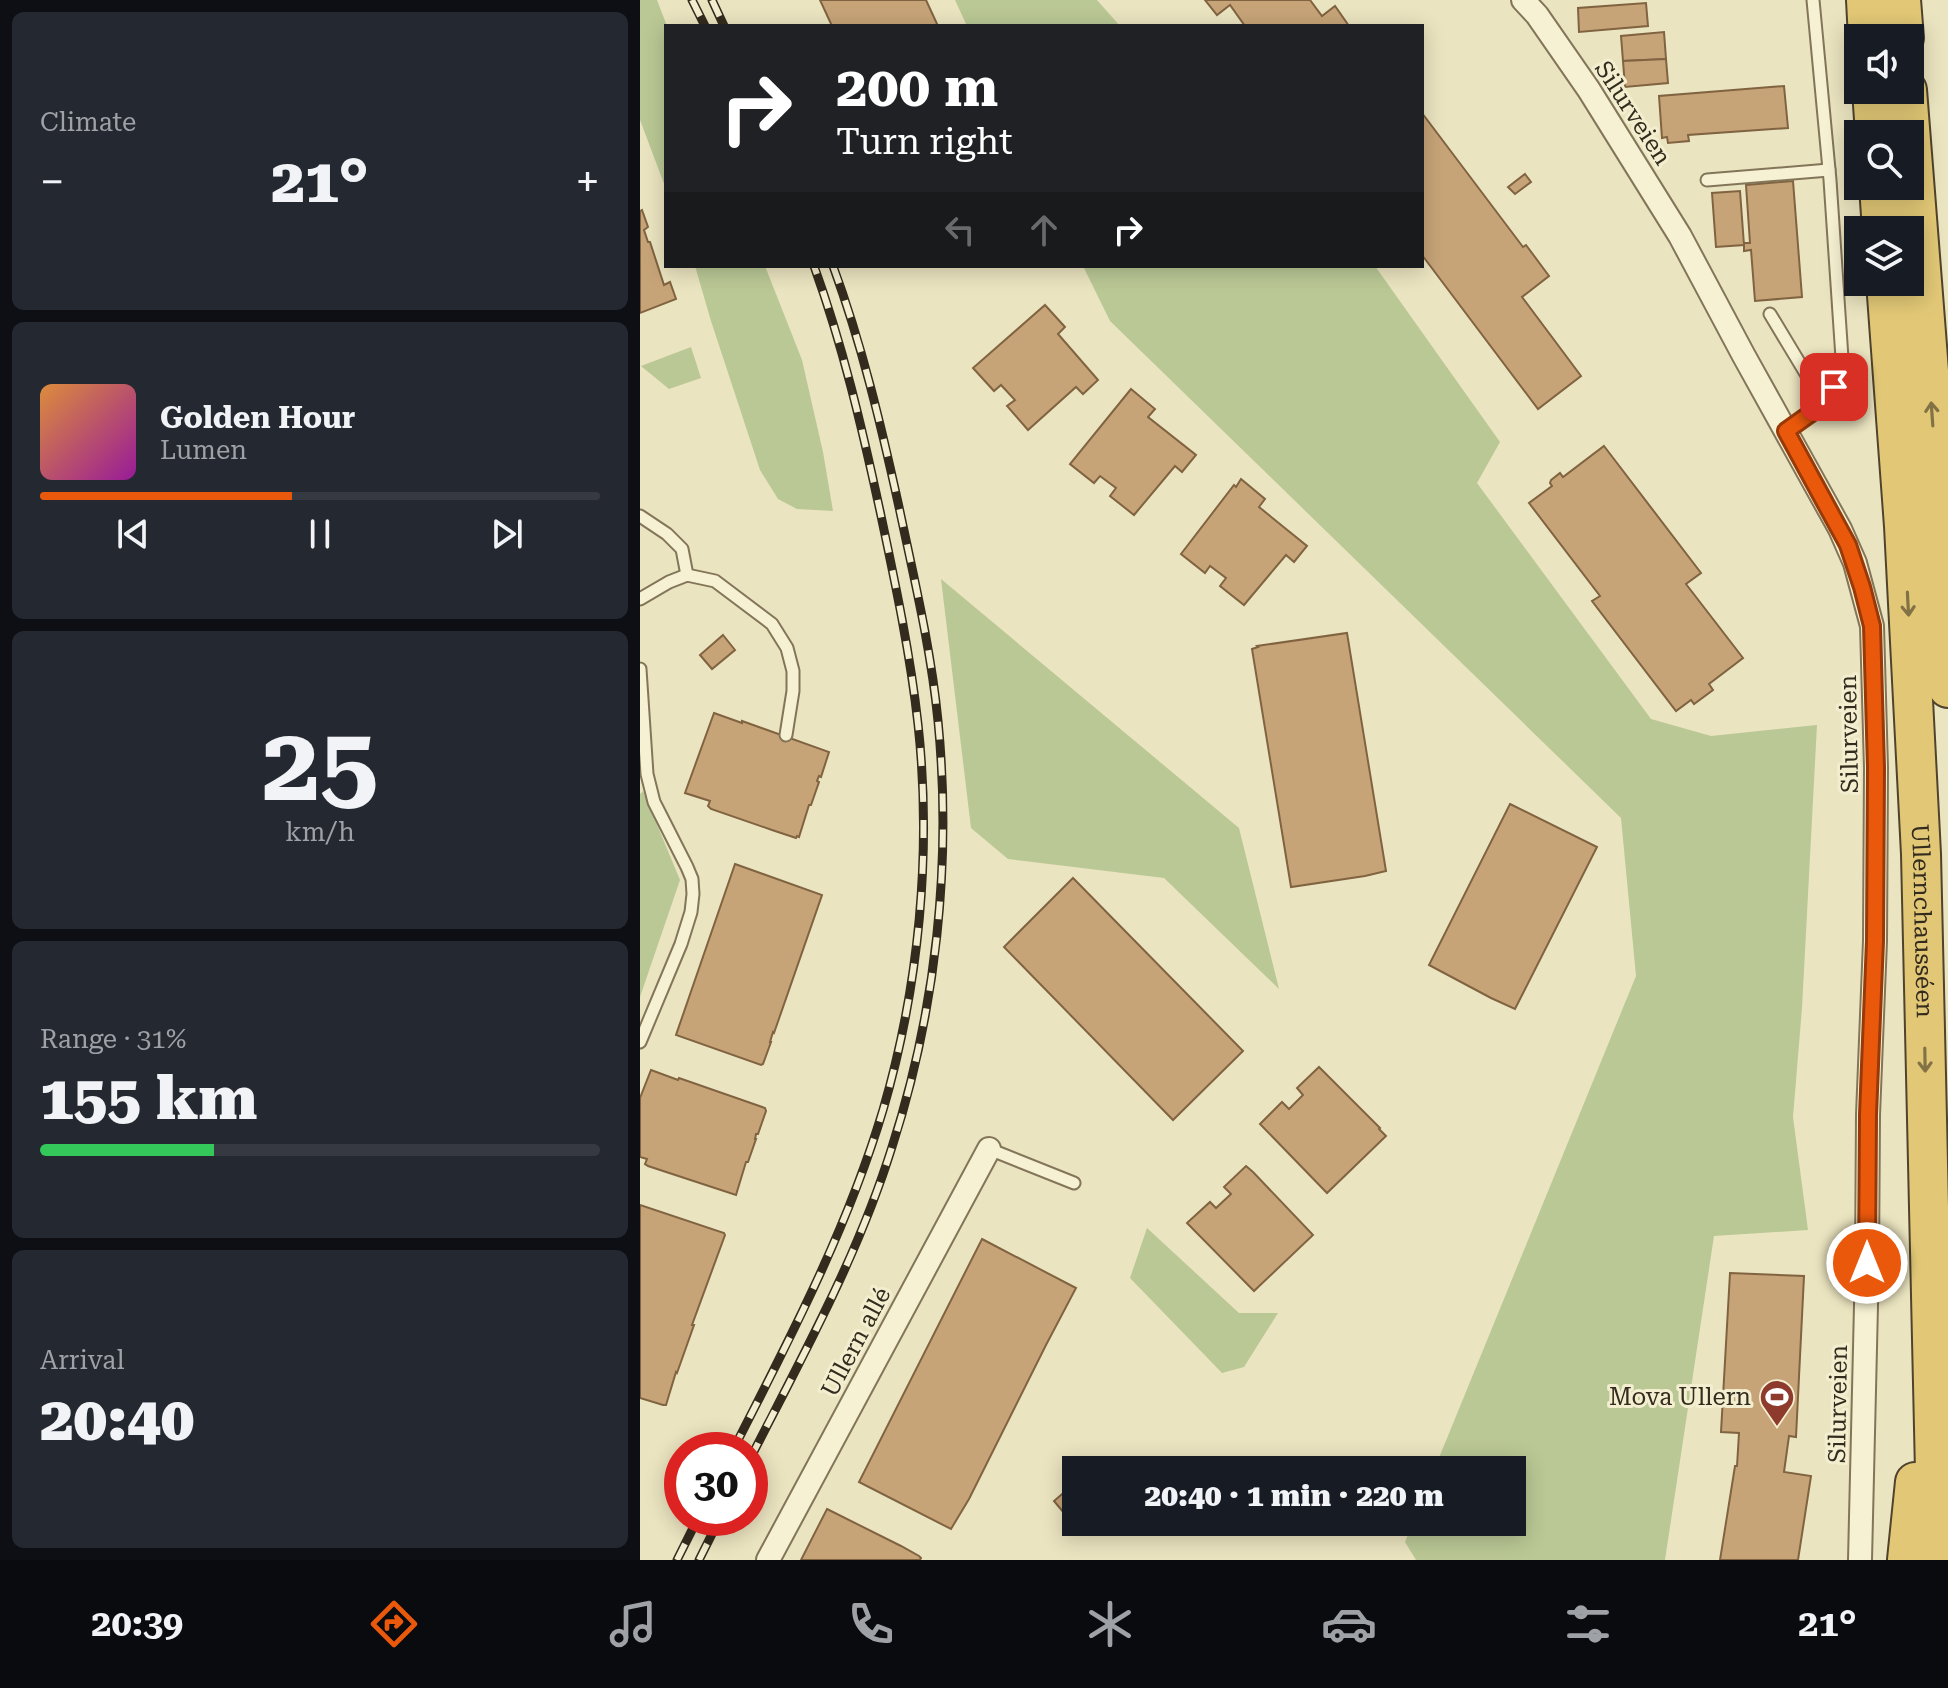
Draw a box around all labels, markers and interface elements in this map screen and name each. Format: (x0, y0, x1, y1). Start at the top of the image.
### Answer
map controls (1844, 24, 1924, 296)
button: sound (1844, 24, 1924, 104)
text: 200 m (836, 54, 998, 120)
icon: right (704, 56, 808, 160)
street label: Silurveien (1589, 56, 1677, 170)
text: Climate (40, 107, 136, 137)
button: search (1844, 120, 1924, 200)
text: Turn right (836, 121, 1013, 163)
text: 21° (271, 146, 369, 217)
text: − (40, 156, 65, 208)
text: + (575, 156, 600, 208)
icon: left (938, 208, 982, 252)
icon: ahead (1022, 208, 1066, 252)
icon: right (1106, 208, 1150, 252)
button: layers (1844, 216, 1924, 296)
pin (1800, 353, 1868, 421)
icon: arrive (1812, 365, 1856, 409)
text: Golden Hour (160, 400, 355, 435)
one-way arrow (1924, 401, 1939, 428)
text: Lumen (160, 435, 247, 465)
icon: previous (111, 512, 155, 556)
icon: pause (298, 512, 342, 556)
icon: next (485, 512, 529, 556)
one-way arrow (1900, 590, 1915, 617)
street label: Silurveien (1834, 675, 1864, 793)
text: 25 (262, 704, 378, 825)
text: km/h (285, 817, 355, 847)
street label: Ullernchausséen (1905, 823, 1939, 1018)
text: Range · 31% (40, 1024, 186, 1054)
one-way arrow (1917, 1046, 1933, 1073)
text: 155 km (40, 1063, 257, 1134)
position arrow (1825, 1221, 1909, 1305)
street label: Ullern allé (816, 1283, 896, 1401)
text: Arrival (40, 1345, 125, 1375)
street label: Silurveien (1823, 1345, 1853, 1463)
sports icon: Mova Ullern (1758, 1378, 1796, 1428)
place label: Mova Ullern (1609, 1383, 1751, 1411)
text: 20:40 (40, 1384, 194, 1455)
speed limit sign: 30 (664, 1432, 768, 1536)
text: 20:40 · 1 min · 220 m (1144, 1478, 1444, 1513)
icon: directions (366, 1596, 422, 1652)
icon: music (605, 1596, 661, 1652)
icon: phone (843, 1596, 899, 1652)
icon: climate (1082, 1596, 1138, 1652)
icon: car (1321, 1596, 1377, 1652)
icon: filters (1560, 1596, 1616, 1652)
text: 20:39 (91, 1603, 183, 1645)
text: 21° (1798, 1603, 1857, 1645)

